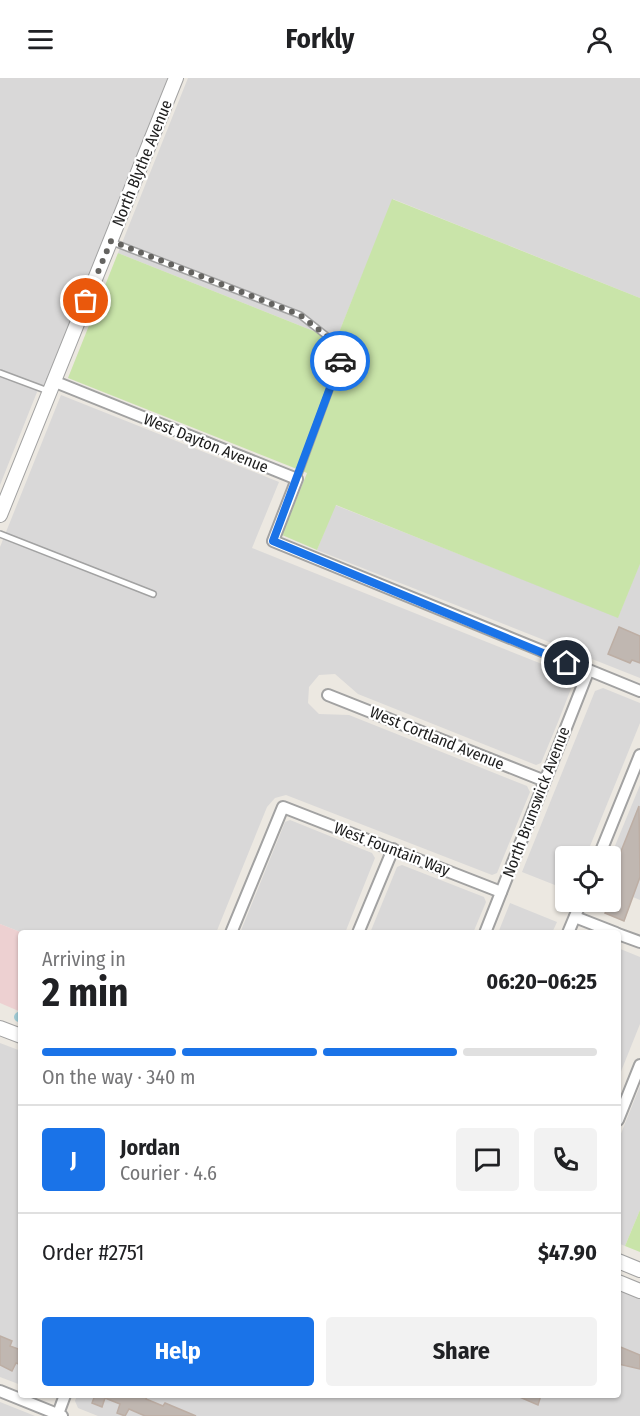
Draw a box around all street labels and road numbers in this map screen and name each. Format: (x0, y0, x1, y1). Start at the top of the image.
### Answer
street label: North Blythe Avenue (108, 97, 176, 229)
street label: West Dayton Avenue (141, 409, 271, 477)
street label: West Cortland Avenue (367, 702, 507, 774)
street label: North Brunswick Avenue (499, 724, 574, 880)
street label: West Fountain Way (331, 818, 453, 880)

